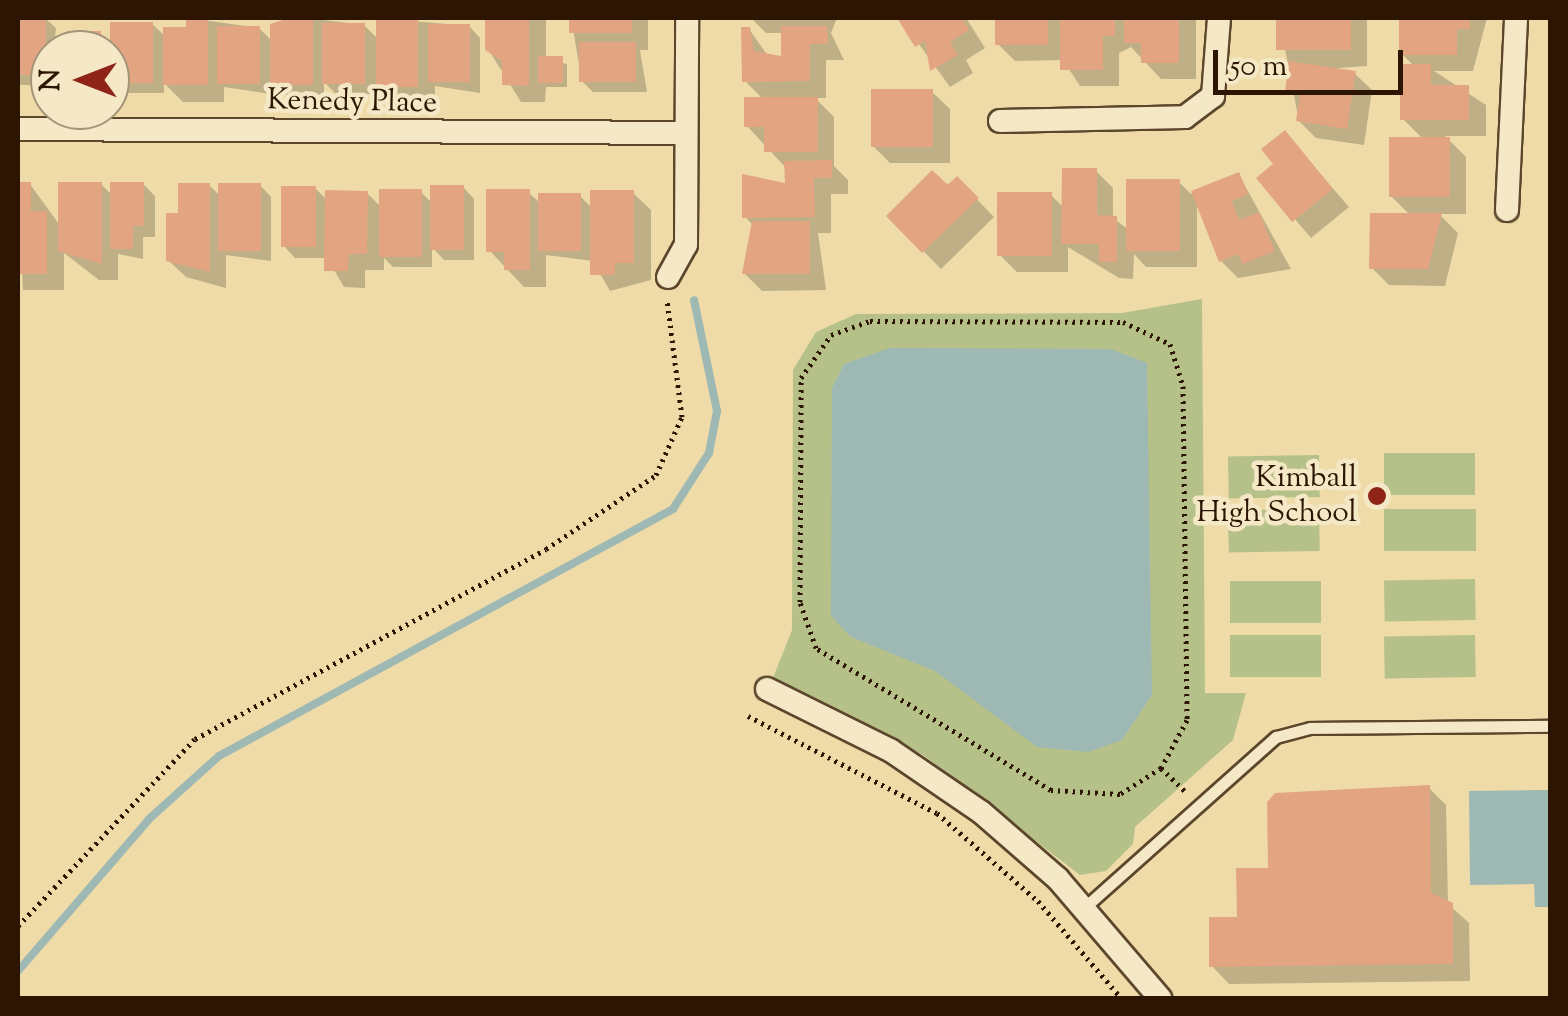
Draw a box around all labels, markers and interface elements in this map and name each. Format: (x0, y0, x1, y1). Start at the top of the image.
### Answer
north arrow (30, 30, 130, 130)
scale bar (1218, 30, 1408, 92)
text: 50 m (1230, 46, 1287, 89)
text: N (32, 69, 72, 91)
street label: Kenedy Place (267, 84, 437, 122)
place label: Kimball High School (1197, 461, 1357, 532)
marker: Kimball High School (1366, 485, 1388, 507)

